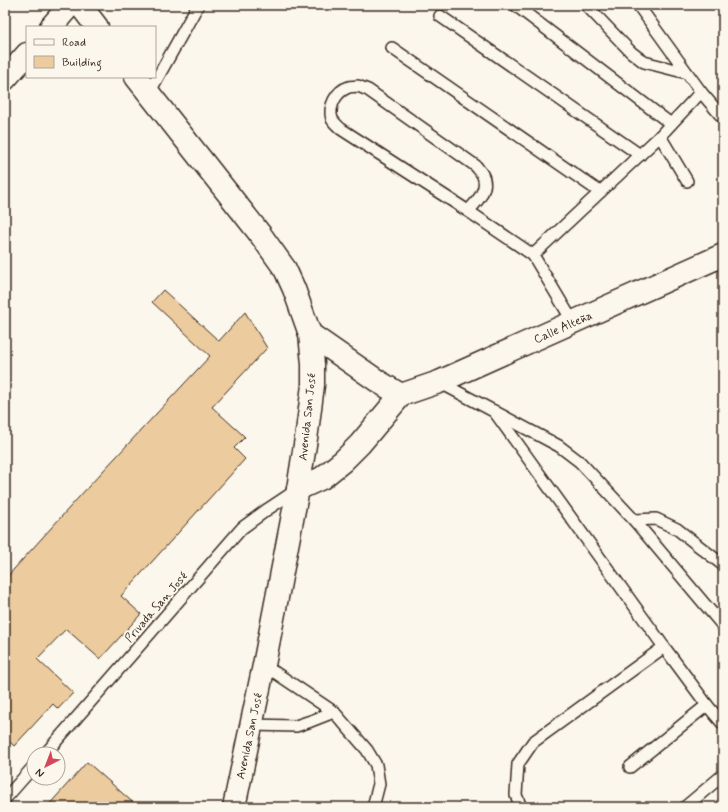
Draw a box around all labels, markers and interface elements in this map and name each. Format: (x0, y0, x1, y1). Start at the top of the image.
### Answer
legend (26, 26, 156, 78)
text: Road (62, 35, 86, 51)
text: Building (62, 55, 102, 72)
street label: Calle Alteña (532, 308, 595, 348)
street label: Avenida San José (295, 372, 321, 462)
street label: Privada San José (122, 568, 192, 646)
street label: Avenida San José (233, 691, 267, 781)
north arrow (26, 746, 66, 786)
text: N (33, 765, 47, 780)

